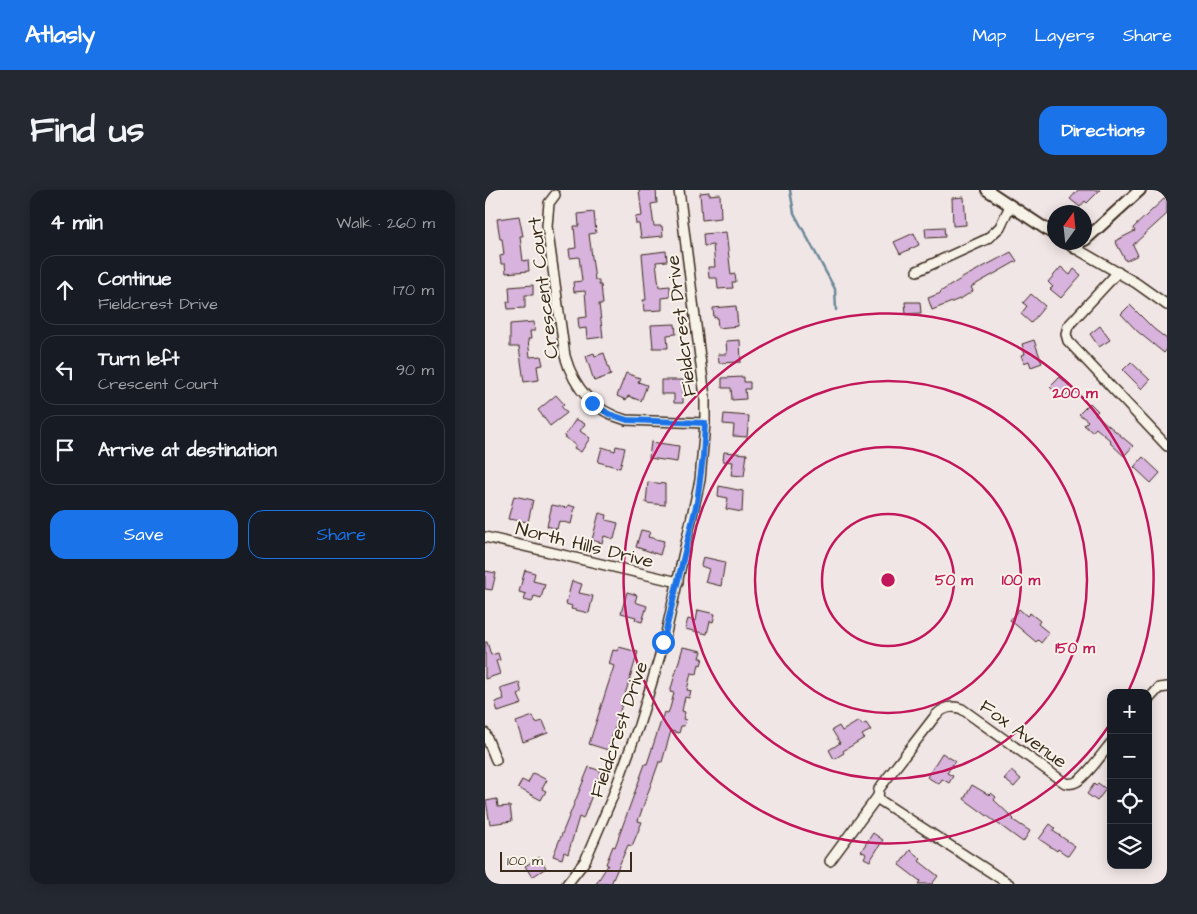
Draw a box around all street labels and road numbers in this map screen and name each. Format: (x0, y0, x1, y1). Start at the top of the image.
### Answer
street label: Crescent Court (521, 215, 566, 360)
street label: Fieldcrest Drive (659, 253, 704, 398)
street label: North Hills Drive (513, 515, 656, 576)
street label: Fieldcrest Drive (583, 658, 655, 801)
street label: Fox Avenue (974, 693, 1072, 775)

